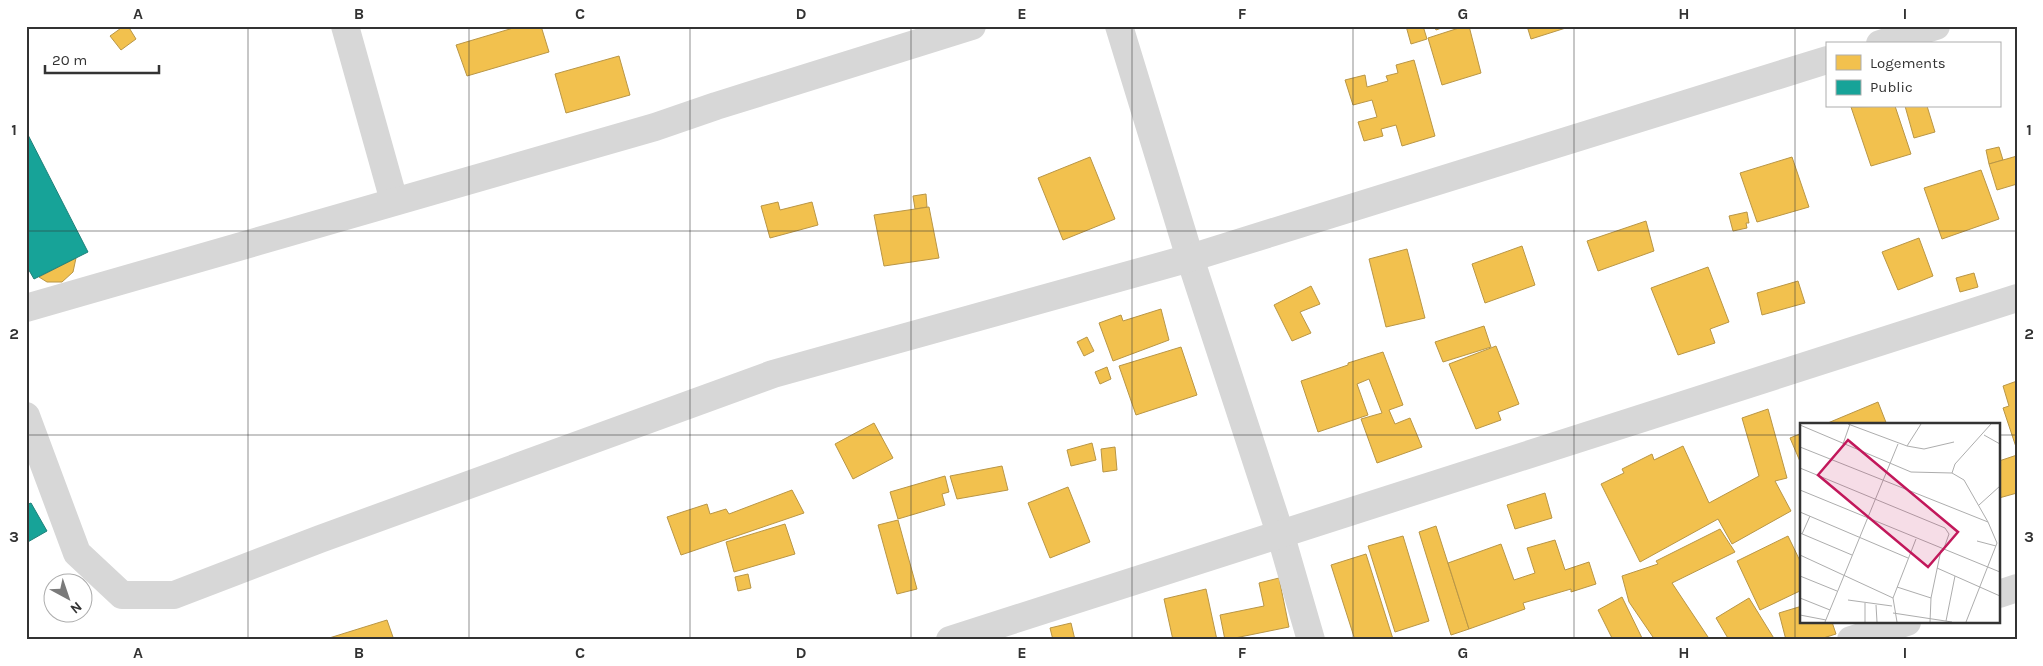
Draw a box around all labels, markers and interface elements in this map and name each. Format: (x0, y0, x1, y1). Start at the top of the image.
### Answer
text: A (133, 4, 143, 23)
text: B (354, 4, 364, 23)
text: C (575, 4, 585, 23)
text: D (796, 4, 807, 23)
text: E (1017, 4, 1027, 23)
text: F (1238, 4, 1247, 23)
text: G (1458, 4, 1468, 23)
text: H (1678, 4, 1690, 23)
text: I (1903, 4, 1907, 23)
scale bar (45, 42, 159, 74)
legend (1826, 42, 2000, 108)
text: 20 m (52, 51, 87, 69)
text: Logements (1870, 54, 1946, 72)
text: Public (1870, 78, 1913, 96)
text: 1 (11, 120, 17, 139)
text: 1 (2026, 120, 2032, 139)
text: 2 (9, 324, 19, 343)
text: 2 (2024, 324, 2034, 343)
inset map (1800, 423, 2000, 624)
text: 3 (9, 527, 19, 546)
text: 3 (2024, 527, 2034, 546)
north arrow (42, 574, 92, 624)
text: N (67, 598, 85, 617)
text: A (133, 643, 143, 662)
text: B (354, 643, 364, 662)
text: C (575, 643, 585, 662)
text: D (796, 643, 807, 662)
text: E (1017, 643, 1027, 662)
text: F (1238, 643, 1247, 662)
text: G (1458, 643, 1468, 662)
text: H (1678, 643, 1690, 662)
text: I (1903, 643, 1907, 662)

